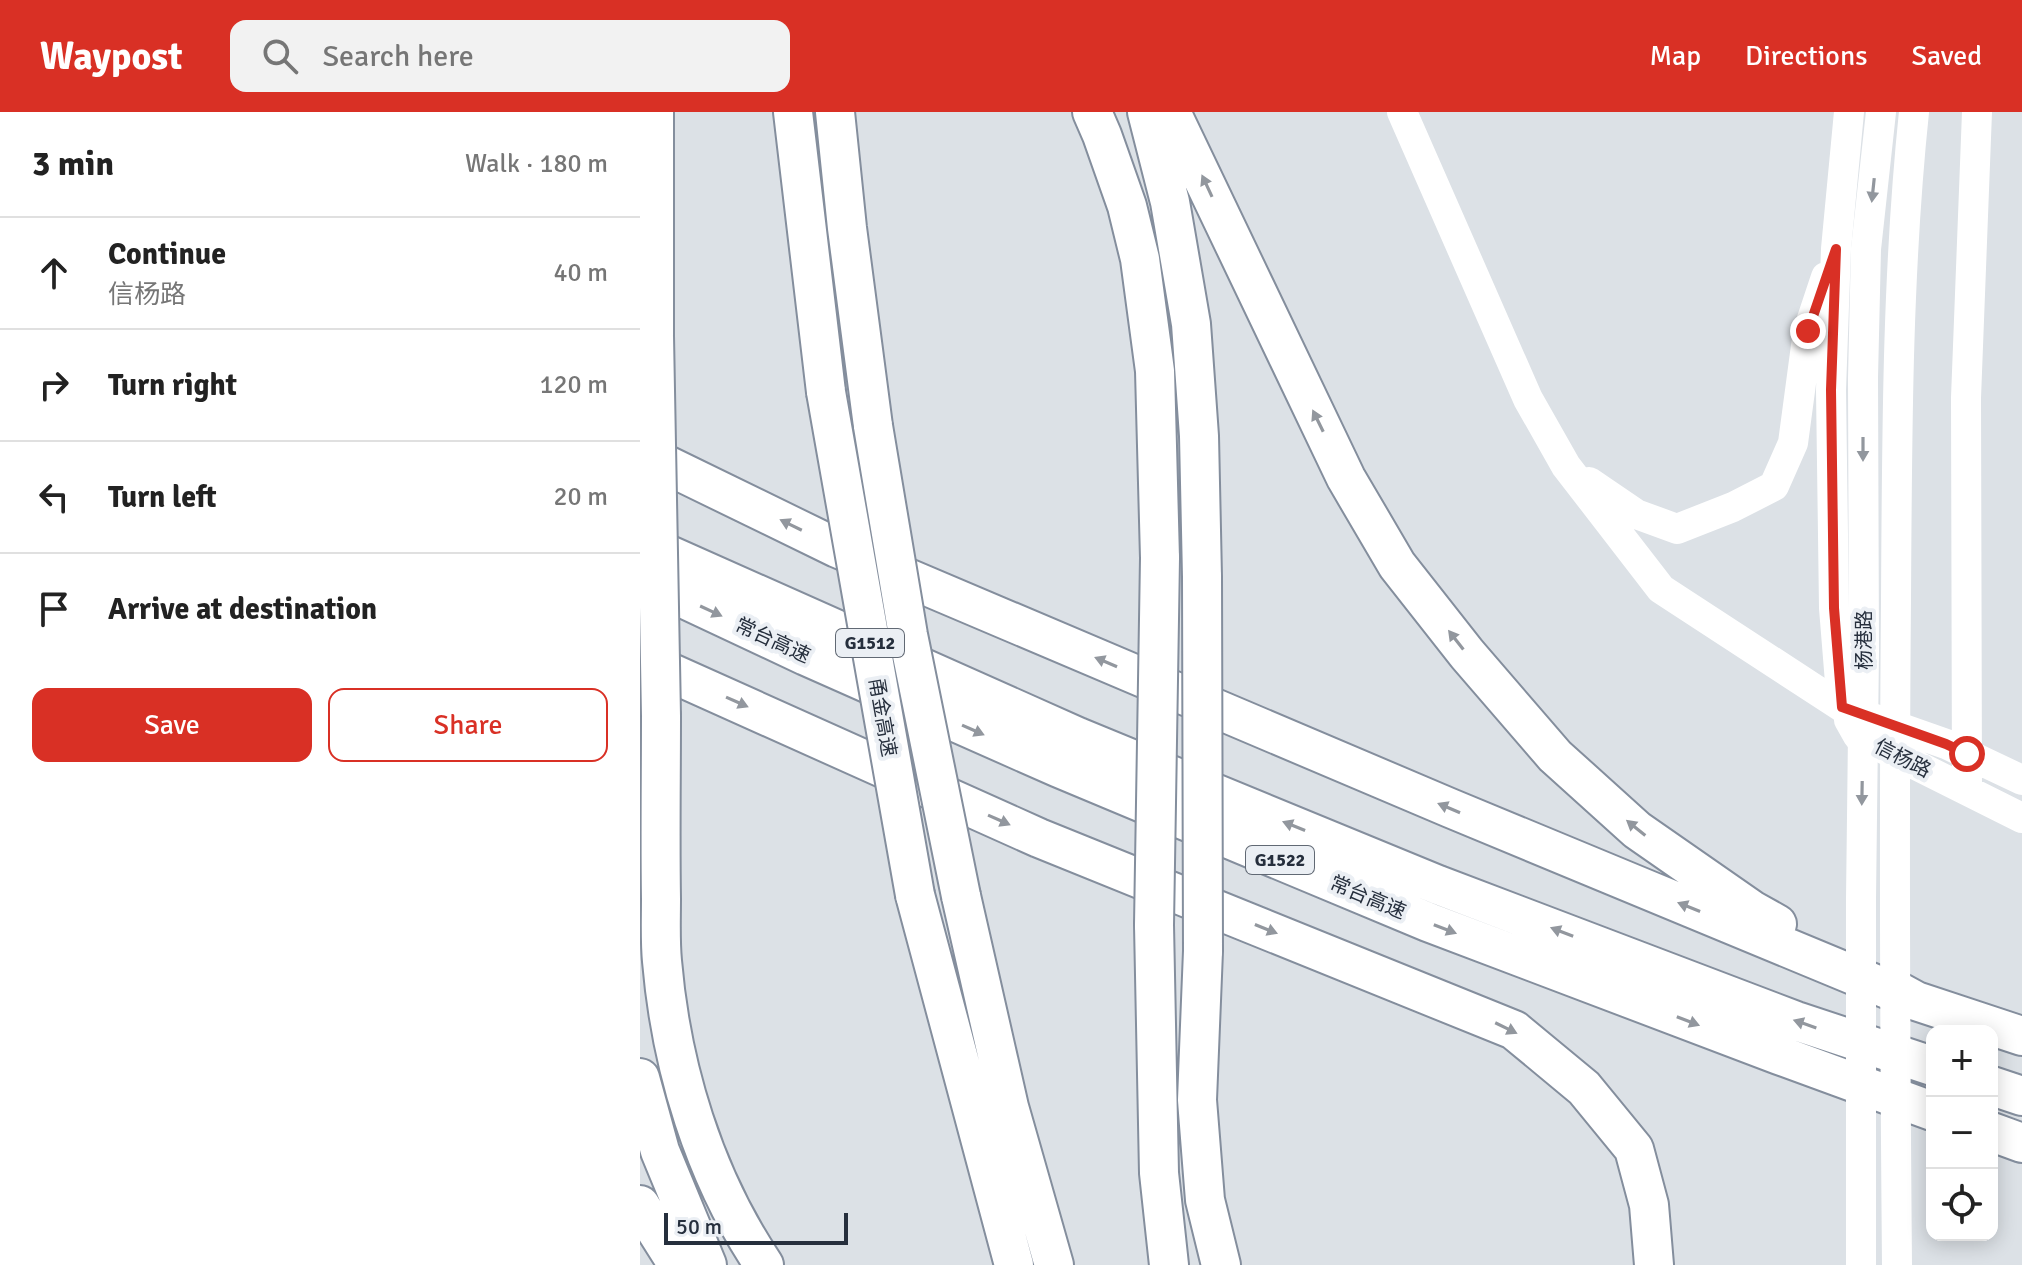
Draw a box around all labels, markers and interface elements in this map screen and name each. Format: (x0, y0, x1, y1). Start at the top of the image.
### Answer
search box (230, 20, 790, 92)
text: Waypost (40, 33, 182, 80)
icon: search (258, 34, 302, 78)
text: Search here (322, 38, 474, 75)
text: Map (1649, 39, 1701, 73)
text: Directions (1745, 39, 1867, 73)
text: Saved (1911, 39, 1982, 73)
text: 3 min (32, 143, 114, 185)
text: Walk · 180 m (465, 148, 608, 180)
one-way arrow (1200, 174, 1214, 198)
one-way arrow (1866, 177, 1879, 202)
text: Continue (108, 236, 226, 273)
icon: ahead (32, 251, 76, 295)
text: 40 m (553, 257, 608, 289)
text: 信杨路 (108, 279, 186, 311)
route end (1790, 313, 1826, 349)
icon: right (32, 363, 76, 407)
text: Turn right (108, 367, 237, 404)
text: 120 m (539, 369, 608, 401)
one-way arrow (1311, 409, 1325, 432)
one-way arrow (1857, 437, 1869, 462)
icon: left (32, 475, 76, 519)
text: Turn left (108, 479, 217, 516)
text: 20 m (553, 481, 608, 513)
one-way arrow (779, 519, 802, 532)
icon: arrive (32, 587, 76, 631)
text: Arrive at destination (108, 591, 377, 628)
one-way arrow (699, 604, 722, 618)
street label: 杨港路 (1852, 610, 1877, 670)
street label: 常台高速 (731, 612, 814, 669)
road number: G1512 (836, 629, 904, 657)
one-way arrow (1448, 630, 1465, 650)
one-way arrow (1094, 656, 1118, 669)
street label: 甬金高速 (863, 676, 902, 759)
button: Save (32, 688, 312, 762)
button: Share (328, 688, 608, 762)
one-way arrow (725, 695, 748, 709)
one-way arrow (961, 723, 985, 736)
street label: 信杨路 (1870, 734, 1935, 783)
route start (1949, 736, 1985, 772)
one-way arrow (1856, 781, 1869, 806)
one-way arrow (1437, 801, 1460, 814)
one-way arrow (988, 814, 1011, 827)
one-way arrow (1282, 819, 1306, 832)
one-way arrow (1625, 819, 1646, 836)
road number: G1522 (1246, 846, 1314, 874)
street label: 常台高速 (1326, 870, 1410, 925)
one-way arrow (1677, 900, 1701, 913)
one-way arrow (1254, 923, 1278, 936)
one-way arrow (1433, 923, 1457, 935)
one-way arrow (1550, 925, 1574, 938)
one-way arrow (1676, 1015, 1700, 1028)
one-way arrow (1793, 1018, 1817, 1030)
one-way arrow (1495, 1021, 1518, 1034)
map controls (1926, 1025, 1998, 1241)
button: + (1926, 1025, 1998, 1097)
button: − (1926, 1097, 1998, 1169)
button: locate (1926, 1169, 1998, 1241)
scale bar (664, 1209, 848, 1245)
text: 50 m (676, 1213, 722, 1240)

